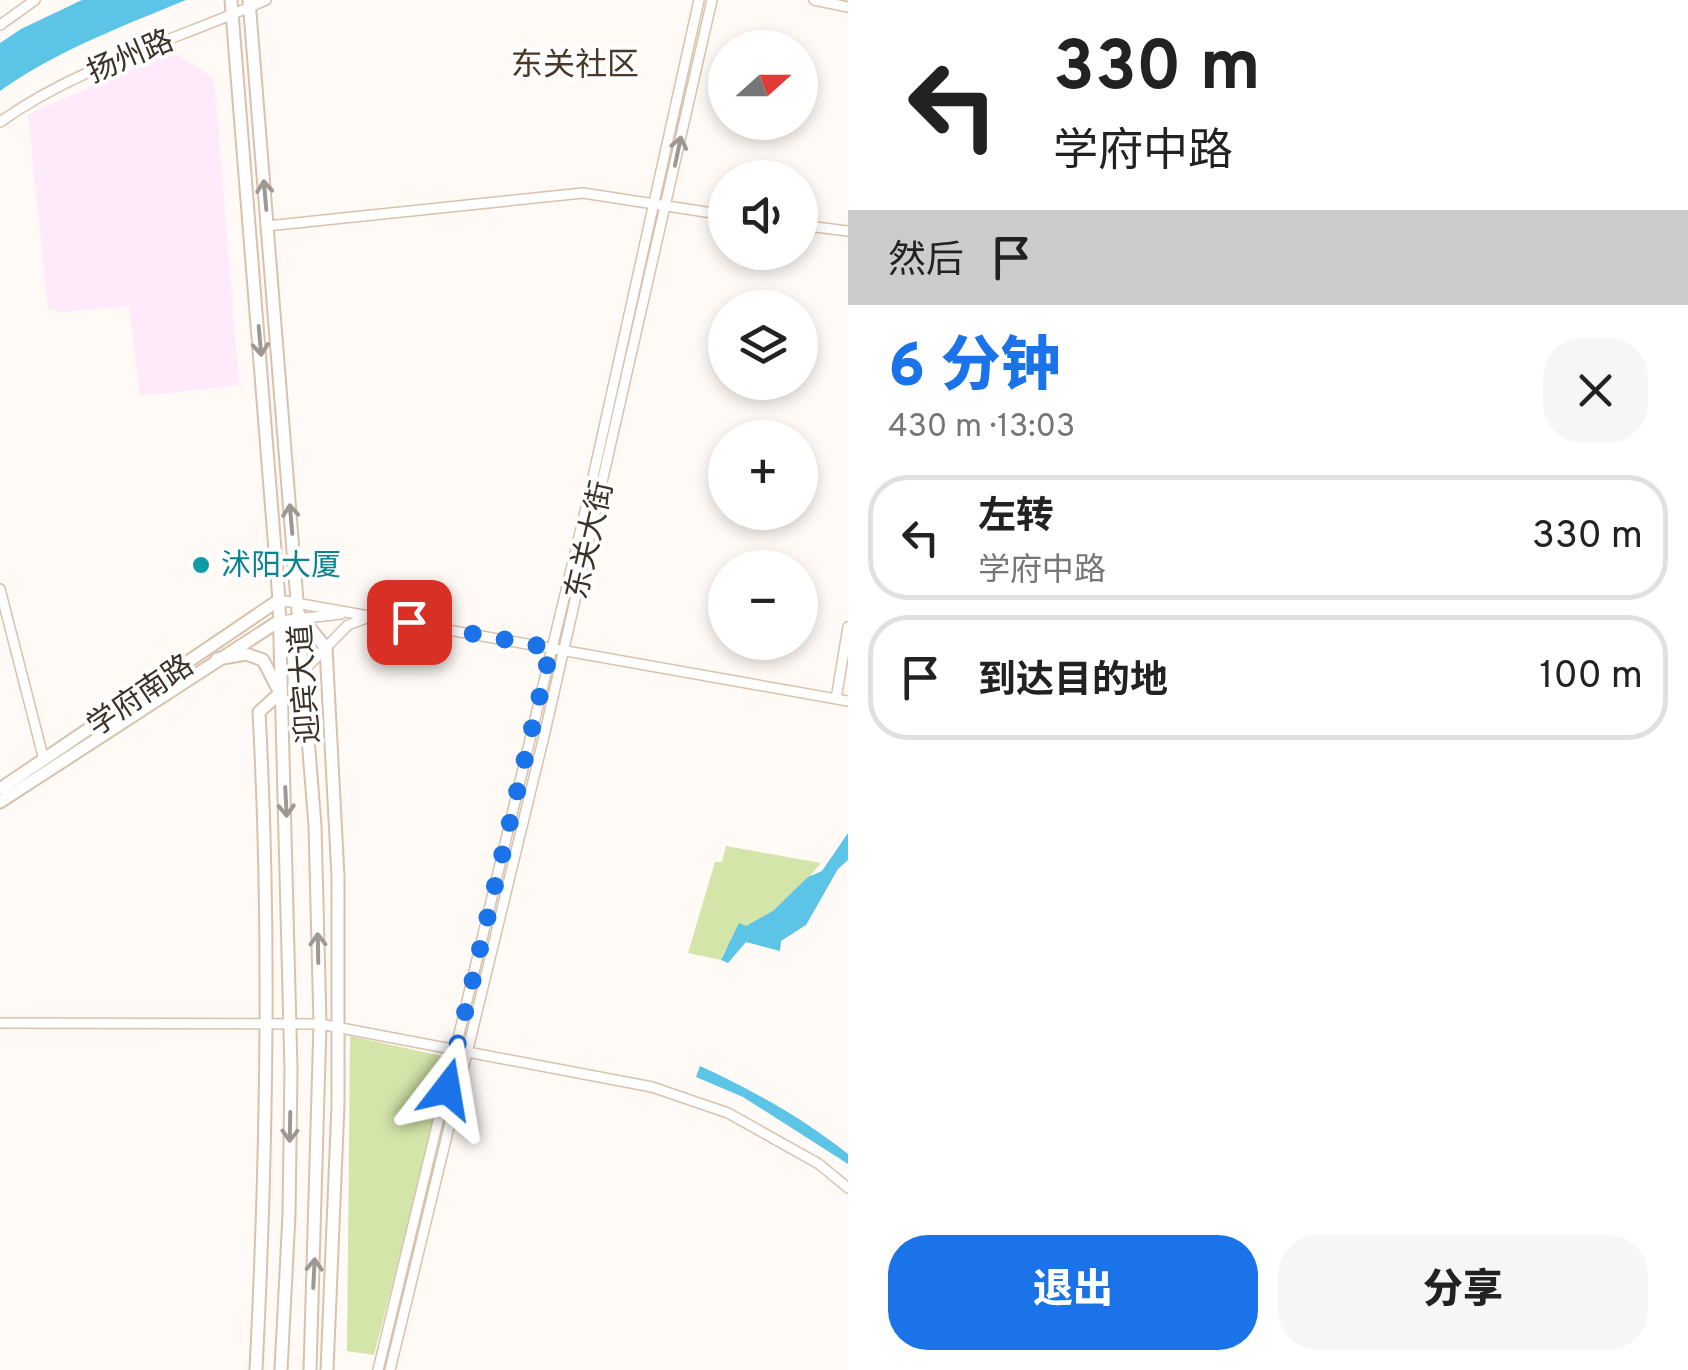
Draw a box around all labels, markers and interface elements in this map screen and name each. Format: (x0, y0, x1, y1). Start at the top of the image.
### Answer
street label: 扬州路 (82, 24, 180, 93)
text: 330 m (1053, 26, 1261, 115)
north arrow (708, 30, 818, 140)
map controls (708, 30, 818, 660)
icon: left (888, 40, 1018, 170)
district label: 东关社区 (511, 47, 639, 87)
text: 学府中路 (1053, 125, 1233, 182)
one-way arrow (670, 136, 688, 168)
button: sound (708, 160, 818, 270)
one-way arrow (255, 180, 274, 212)
icon: arrive (984, 230, 1039, 285)
text: 然后 (888, 238, 964, 287)
button: layers (708, 290, 818, 400)
one-way arrow (250, 325, 269, 357)
text: 6 分钟 (888, 332, 1061, 408)
button: close (1543, 338, 1648, 443)
text: 430 m · 13:03 (888, 408, 1075, 448)
button: + (708, 420, 818, 530)
street label: 东关大街 (560, 478, 623, 603)
text: 左转 (978, 494, 1054, 543)
one-way arrow (282, 504, 301, 536)
icon: left (893, 510, 948, 565)
text: 330 m (1532, 513, 1643, 562)
place label: 沭阳大厦 (221, 549, 341, 586)
button: − (708, 550, 818, 660)
text: 学府中路 (978, 552, 1106, 592)
marker: 沭阳大厦 (190, 554, 212, 576)
pin (367, 580, 452, 665)
icon: arrive (382, 595, 437, 650)
street label: 迎宾大道 (284, 623, 329, 745)
street label: 学府南路 (81, 648, 201, 746)
icon: arrive (893, 650, 948, 705)
text: 100 m (1539, 653, 1643, 702)
text: 到达目的地 (978, 658, 1168, 707)
one-way arrow (277, 786, 296, 818)
one-way arrow (308, 932, 327, 964)
position arrow (395, 1037, 499, 1141)
one-way arrow (281, 1111, 300, 1143)
button: 退出 (888, 1235, 1258, 1350)
button: 分享 (1278, 1235, 1648, 1350)
one-way arrow (305, 1257, 324, 1289)

